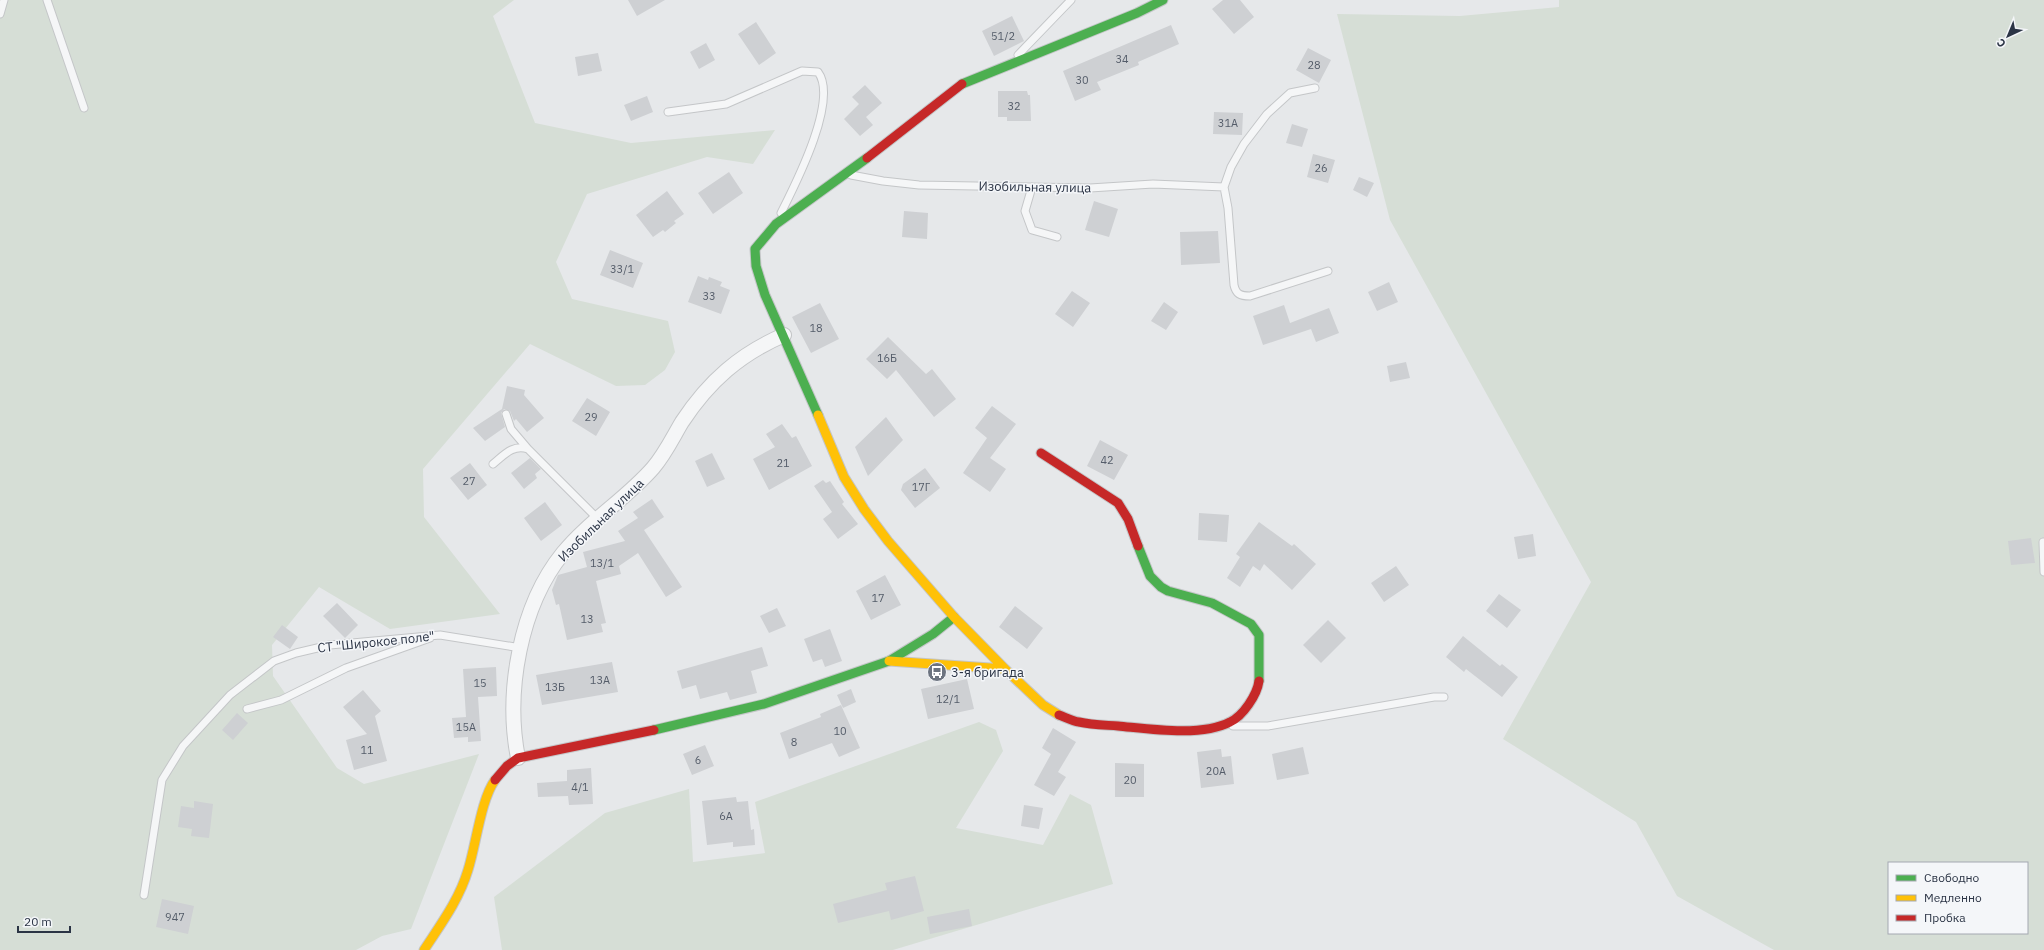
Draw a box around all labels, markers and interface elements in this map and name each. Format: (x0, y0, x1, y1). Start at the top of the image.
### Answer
north arrow (1988, 16, 2028, 56)
house number: 51/2 (991, 29, 1015, 43)
text: С (1994, 36, 2008, 51)
house number: 34 (1115, 52, 1129, 66)
house number: 28 (1307, 58, 1321, 72)
house number: 30 (1075, 73, 1089, 87)
house number: 32 (1007, 99, 1021, 113)
house number: 31А (1218, 116, 1238, 130)
house number: 26 (1314, 161, 1328, 175)
street label: Изобильная улица (978, 178, 1092, 196)
house number: 33/1 (610, 262, 634, 276)
house number: 33 (702, 289, 716, 303)
house number: 18 (809, 321, 823, 335)
house number: 16Б (877, 351, 897, 365)
house number: 29 (584, 410, 598, 424)
house number: 42 (1100, 453, 1114, 467)
house number: 21 (776, 456, 790, 470)
house number: 27 (462, 474, 476, 488)
street label: Изобильная улица (555, 475, 647, 565)
house number: 17Г (912, 480, 931, 494)
house number: 13/1 (590, 556, 614, 570)
house number: 17 (871, 591, 885, 605)
house number: 13 (580, 612, 594, 626)
street label: СТ "Широкое поле" (317, 627, 435, 657)
bus stop icon: 3-я бригада (926, 661, 948, 683)
place label: 3-я бригада (951, 664, 1024, 681)
house number: 13А (590, 673, 610, 687)
house number: 15 (473, 676, 487, 690)
house number: 13Б (545, 680, 565, 694)
house number: 12/1 (936, 692, 960, 706)
house number: 15А (456, 720, 476, 734)
house number: 10 (833, 724, 847, 738)
house number: 8 (791, 735, 797, 749)
house number: 11 (360, 743, 374, 757)
house number: 6 (695, 753, 701, 767)
house number: 20А (1206, 764, 1226, 778)
house number: 20 (1123, 773, 1137, 787)
house number: 4/1 (571, 780, 589, 794)
house number: 6А (719, 809, 733, 823)
legend (1888, 862, 2028, 934)
text: Свободно (1924, 870, 1980, 885)
text: Медленно (1924, 890, 1982, 905)
scale bar (18, 908, 70, 934)
house number: 947 (165, 910, 185, 924)
text: Пробка (1924, 910, 1966, 925)
text: 20 m (24, 914, 52, 929)

